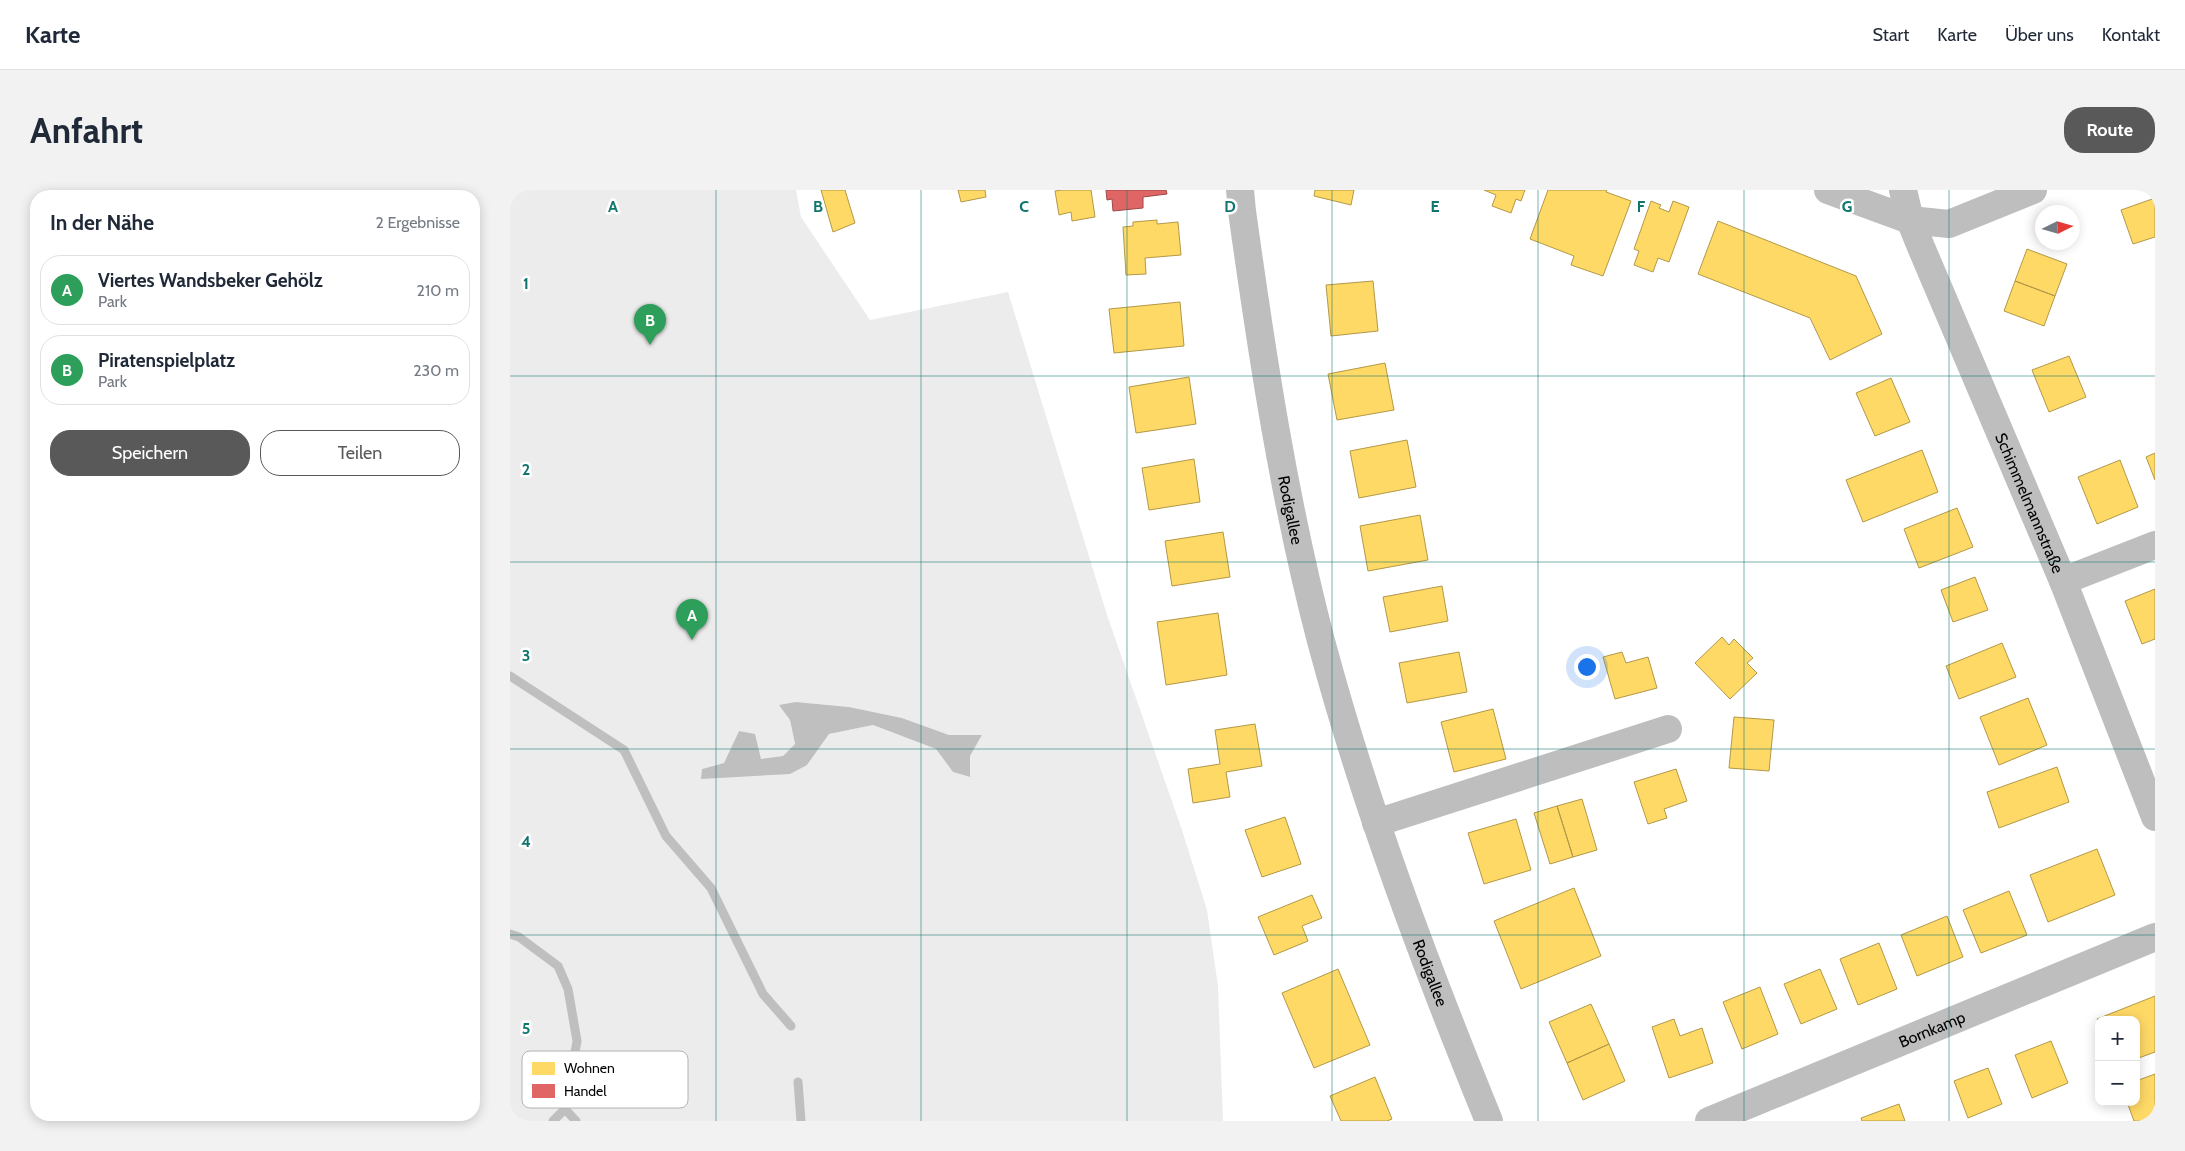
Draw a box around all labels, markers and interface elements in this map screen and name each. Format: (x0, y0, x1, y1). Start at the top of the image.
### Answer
text: Karte (25, 20, 80, 49)
text: Start (1873, 24, 1909, 46)
text: Karte (1937, 24, 1977, 46)
text: Über uns (2005, 24, 2074, 46)
text: Kontakt (2102, 24, 2160, 46)
button: Route (2064, 107, 2155, 153)
text: Anfahrt (30, 109, 143, 152)
text: A (608, 197, 618, 216)
text: B (813, 197, 823, 216)
text: C (1019, 197, 1029, 216)
text: D (1224, 197, 1236, 216)
text: E (1430, 197, 1440, 216)
text: F (1637, 197, 1646, 216)
text: G (1842, 197, 1852, 216)
north arrow (2035, 205, 2080, 250)
text: In der Nähe (50, 210, 154, 235)
text: 2 Ergebnisse (376, 213, 460, 232)
text: Viertes Wandsbeker Gehölz (98, 269, 323, 292)
text: 1 (523, 274, 529, 293)
text: A (62, 281, 72, 300)
text: 210 m (417, 281, 459, 300)
text: Park (98, 292, 127, 311)
pin: B (634, 304, 666, 345)
text: Piratenspielplatz (98, 349, 235, 372)
text: B (62, 361, 72, 380)
text: 230 m (413, 361, 459, 380)
text: Park (98, 372, 127, 391)
button: Speichern (50, 430, 250, 476)
button: Teilen (260, 430, 460, 476)
street label: Schimmelmannstraße (1991, 430, 2068, 576)
text: 2 (522, 460, 530, 479)
street label: Rodigallee (1274, 474, 1307, 546)
pin: A (676, 599, 708, 640)
text: 3 (522, 646, 530, 665)
your location (1574, 654, 1600, 680)
text: 4 (521, 832, 531, 851)
street label: Rodigallee (1409, 937, 1451, 1009)
street label: Bornkamp (1896, 1007, 1968, 1052)
map controls (2095, 1016, 2140, 1106)
button: + (2095, 1016, 2140, 1061)
text: 5 (522, 1019, 530, 1038)
legend (522, 1051, 688, 1108)
text: Wohnen (564, 1059, 615, 1077)
button: − (2095, 1061, 2140, 1106)
text: Handel (564, 1082, 607, 1100)

